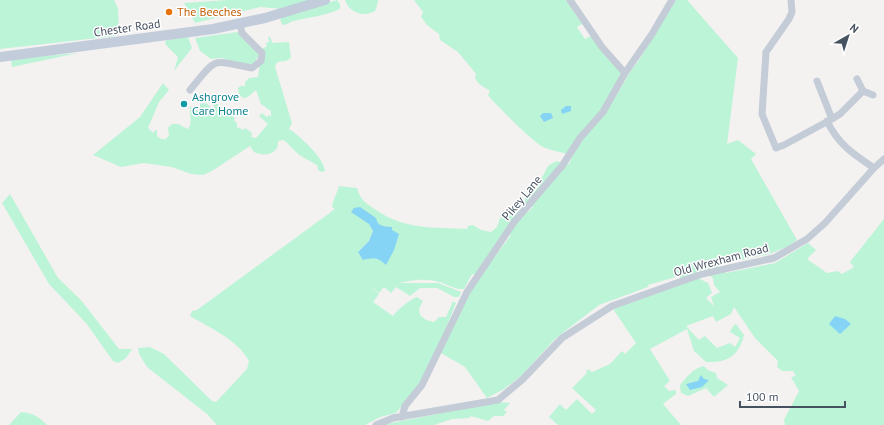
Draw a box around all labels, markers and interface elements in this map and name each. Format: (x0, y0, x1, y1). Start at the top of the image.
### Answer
place label: The Beeches (177, 4, 242, 19)
marker: The Beeches (164, 7, 174, 17)
street label: Chester Road (93, 15, 161, 40)
north arrow (828, 16, 868, 56)
text: N (847, 21, 862, 36)
place label: Ashgrove Care Home (192, 89, 248, 118)
marker: Ashgrove Care Home (179, 99, 189, 109)
street label: Pikey Lane (498, 172, 545, 223)
street label: Old Wrexham Road (672, 240, 770, 279)
scale bar (740, 383, 845, 409)
text: 100 m (746, 389, 779, 404)

